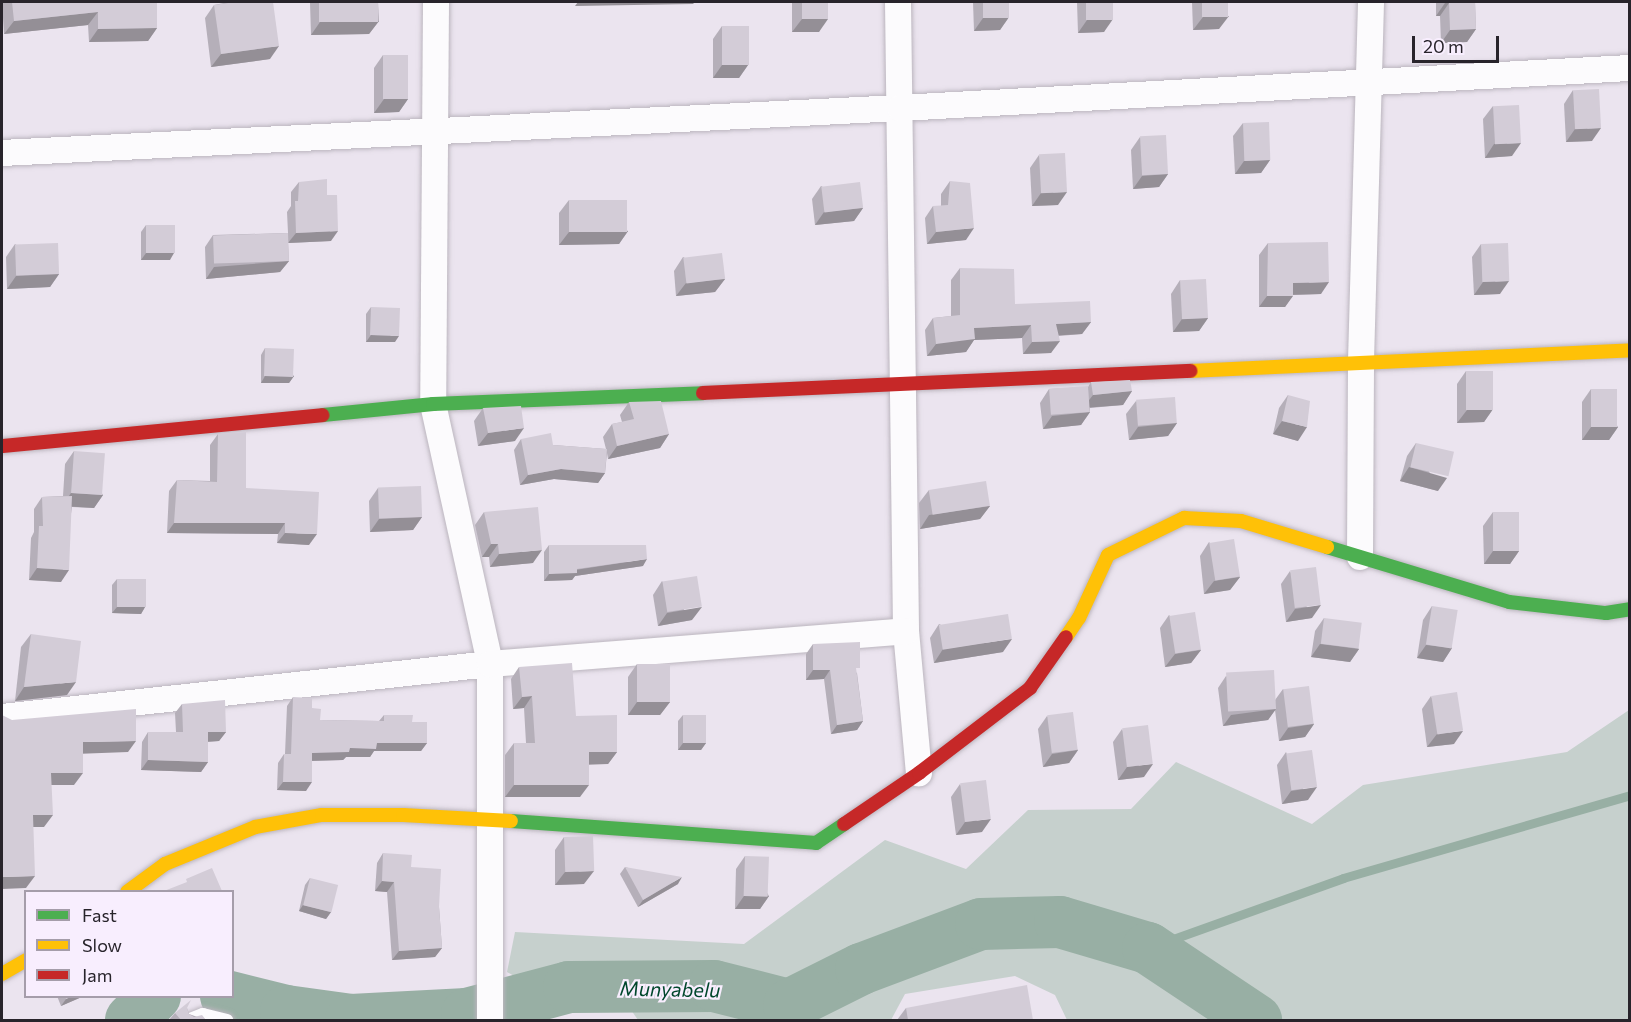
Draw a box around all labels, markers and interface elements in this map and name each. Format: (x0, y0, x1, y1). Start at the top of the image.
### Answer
scale bar (1415, 24, 1502, 62)
text: 20 m (1423, 35, 1464, 57)
legend (24, 890, 234, 998)
text: Fast (82, 904, 117, 926)
text: Slow (82, 934, 122, 956)
text: Jam (82, 964, 112, 986)
water label: Munyabelu (620, 976, 720, 1002)

